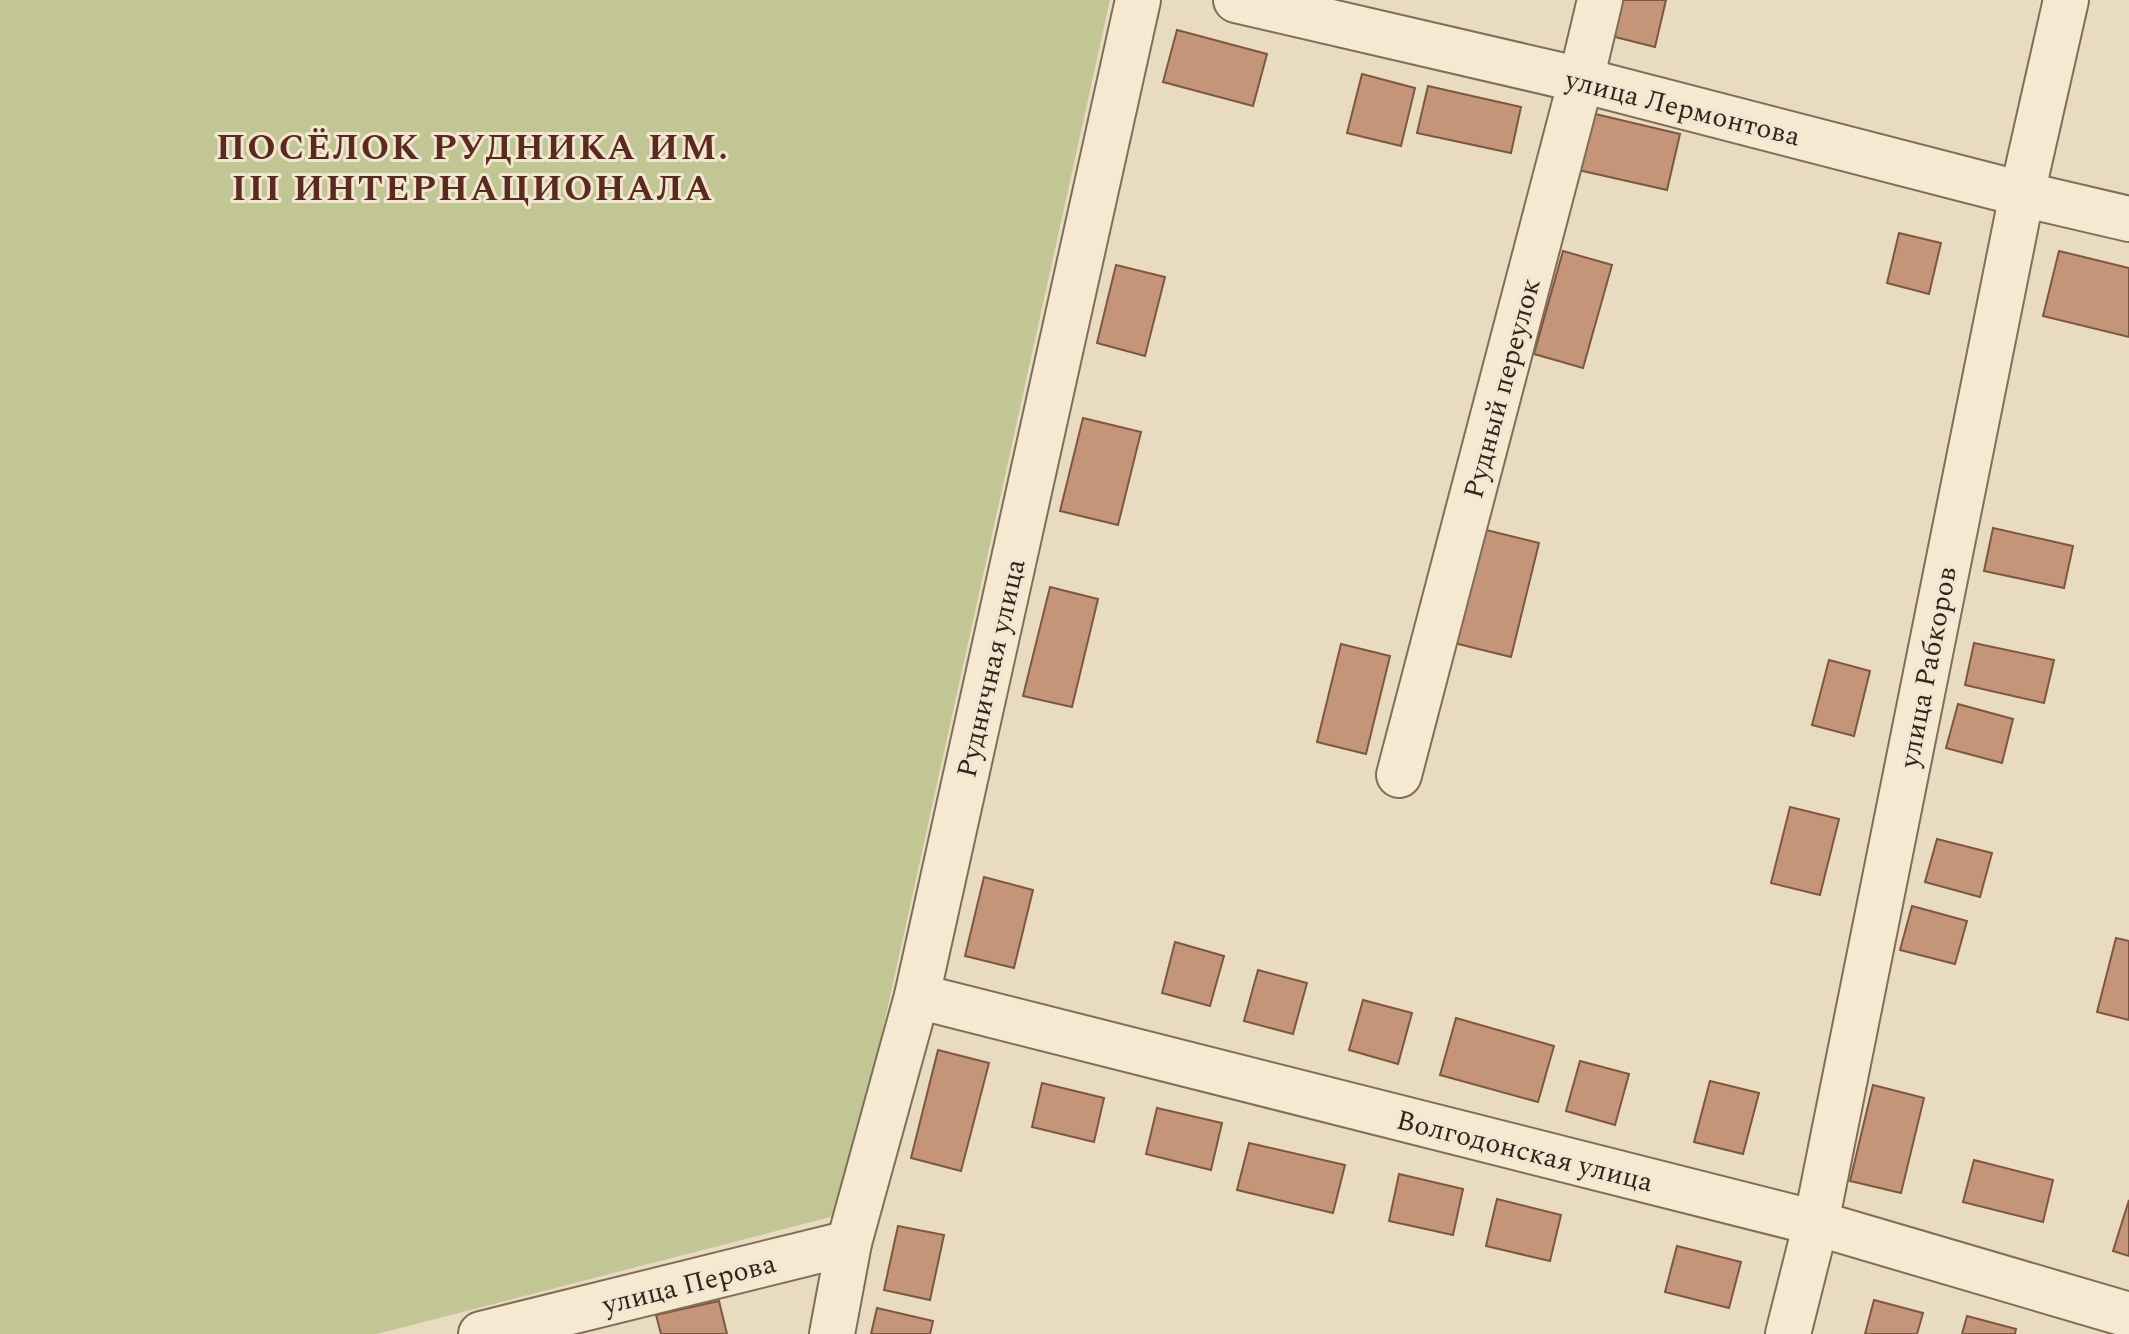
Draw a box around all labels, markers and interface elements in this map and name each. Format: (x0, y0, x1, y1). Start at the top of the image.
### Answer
street label: улица Лермонтова (1560, 58, 1805, 159)
district label: ПОСЁЛОК РУДНИКА ИМ. III ИНТЕРНАЦИОНАЛА (216, 121, 730, 217)
street label: Рудный переулок (1452, 273, 1553, 503)
street label: Рудничная улица (945, 554, 1038, 782)
street label: улица Рабкоров (1888, 563, 1969, 772)
street label: Волгодонская улица (1392, 1099, 1658, 1204)
street label: улица Перова (597, 1242, 781, 1327)

